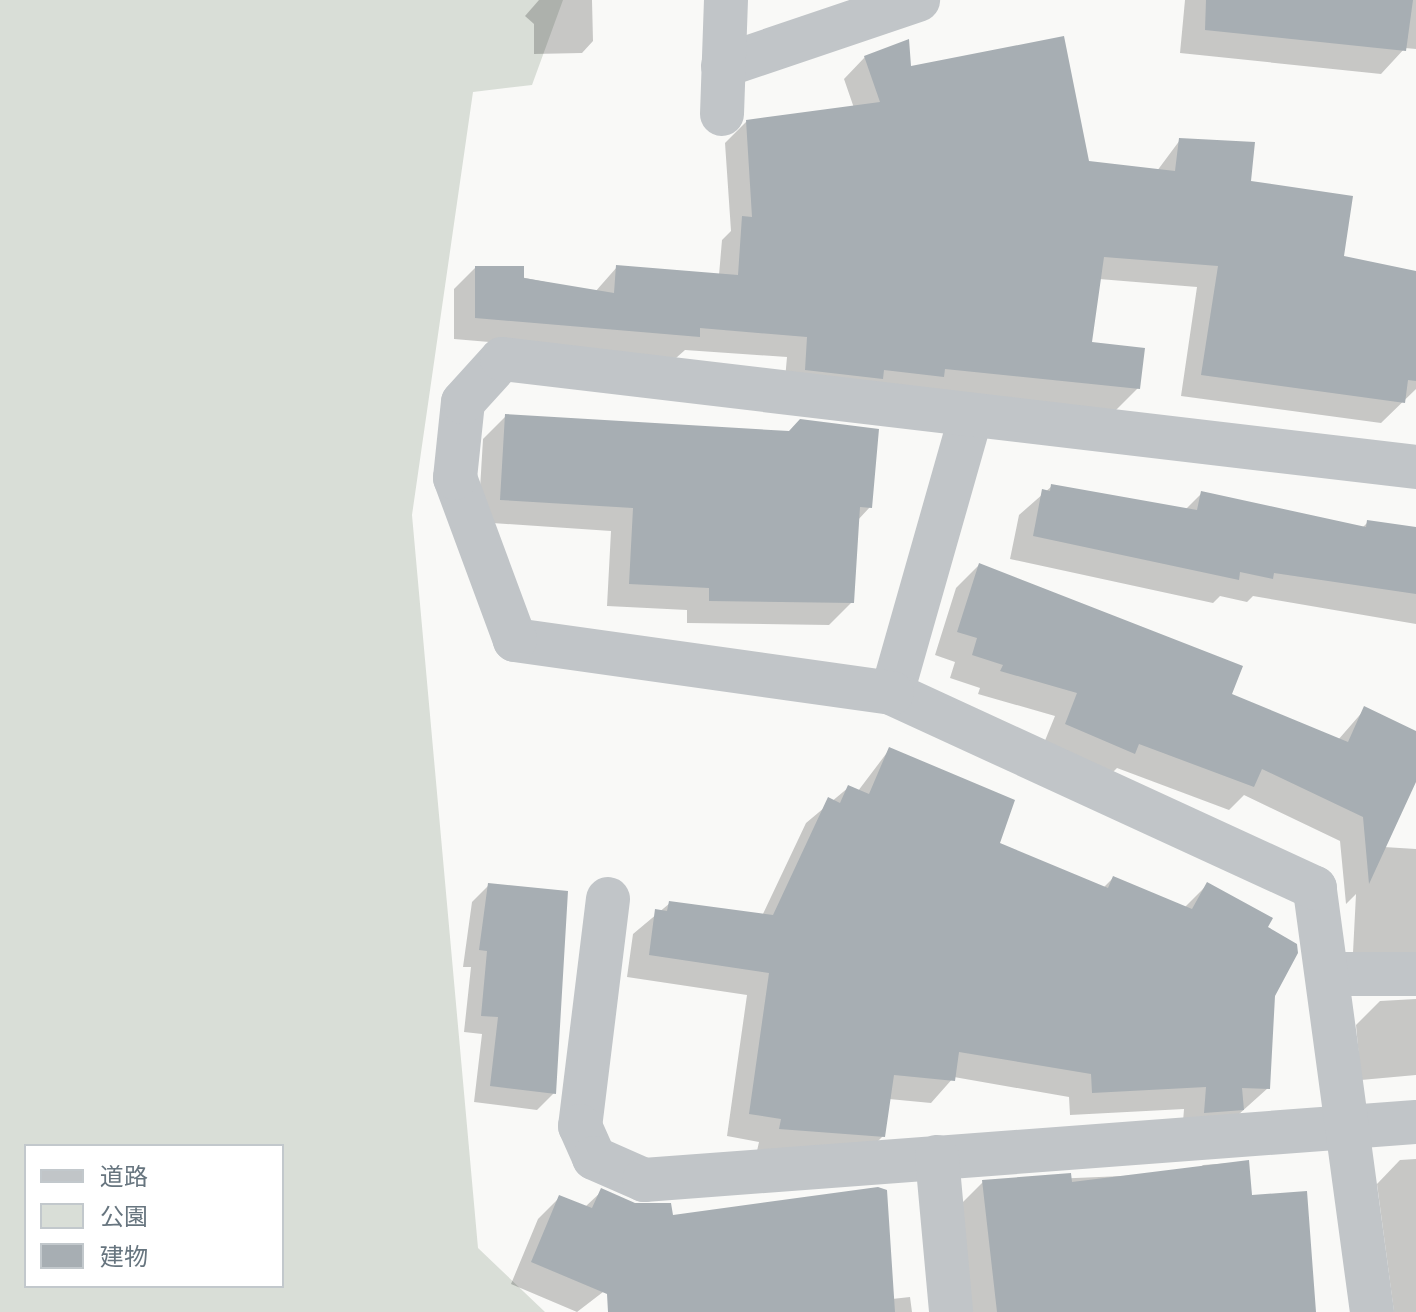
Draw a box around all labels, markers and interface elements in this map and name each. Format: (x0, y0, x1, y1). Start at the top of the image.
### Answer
legend (24, 1144, 284, 1288)
text: 道路 (100, 1160, 148, 1195)
text: 公園 (100, 1200, 148, 1235)
text: 建物 (100, 1240, 148, 1275)

